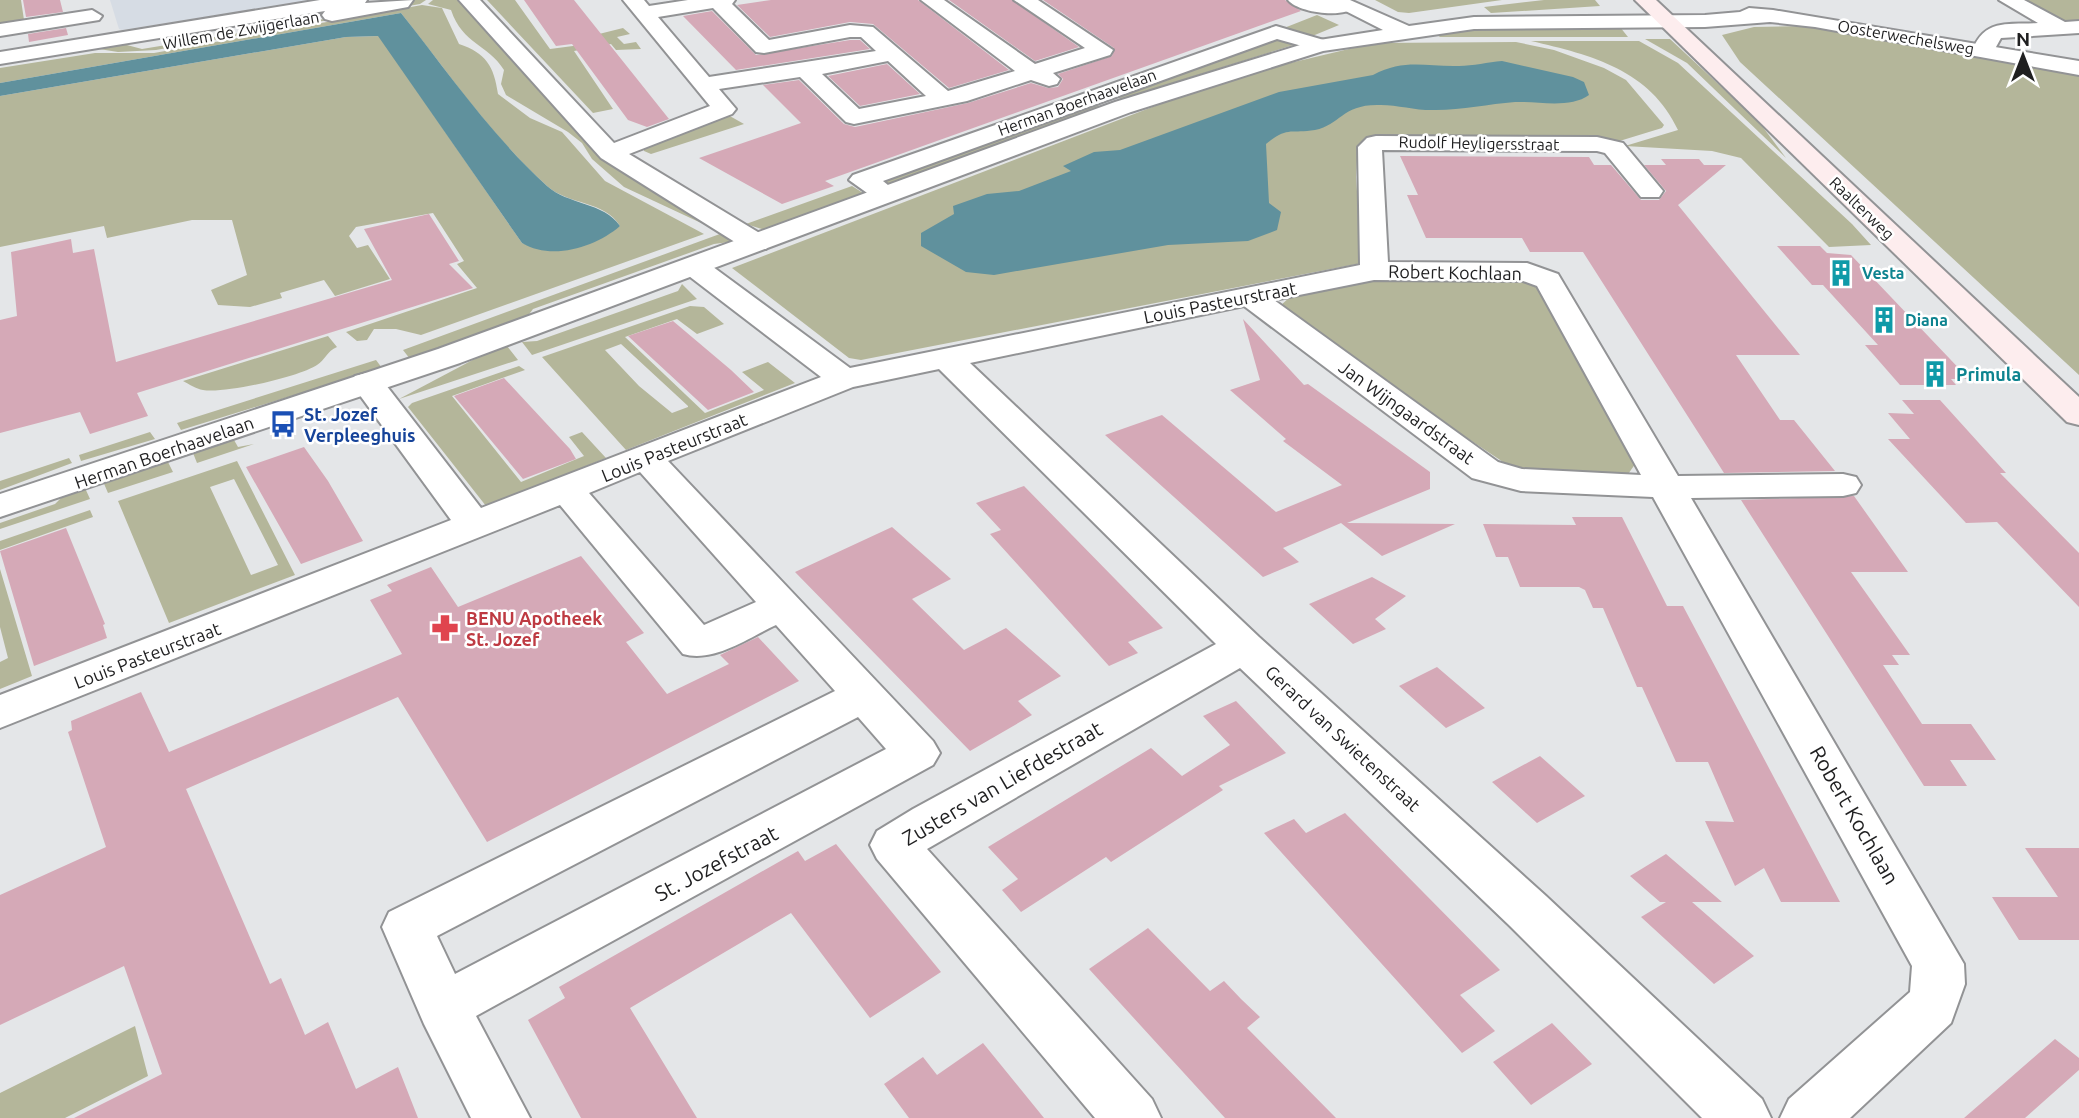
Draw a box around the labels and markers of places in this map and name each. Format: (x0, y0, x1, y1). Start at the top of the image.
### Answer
building icon: Vesta (1826, 258, 1856, 288)
place label: Vesta (1862, 264, 1905, 282)
building icon: Diana (1869, 305, 1899, 335)
place label: Diana (1905, 311, 1948, 329)
building icon: Primula (1920, 359, 1950, 389)
place label: Primula (1956, 364, 2021, 384)
place label: St. Jozef Verpleeghuis (304, 404, 416, 445)
bus stop icon: St. Jozef Verpleeghuis (268, 409, 298, 439)
place label: BENU Apotheek St. Jozef (466, 608, 602, 649)
pharmacy icon: BENU Apotheek St. Jozef (430, 613, 460, 643)

